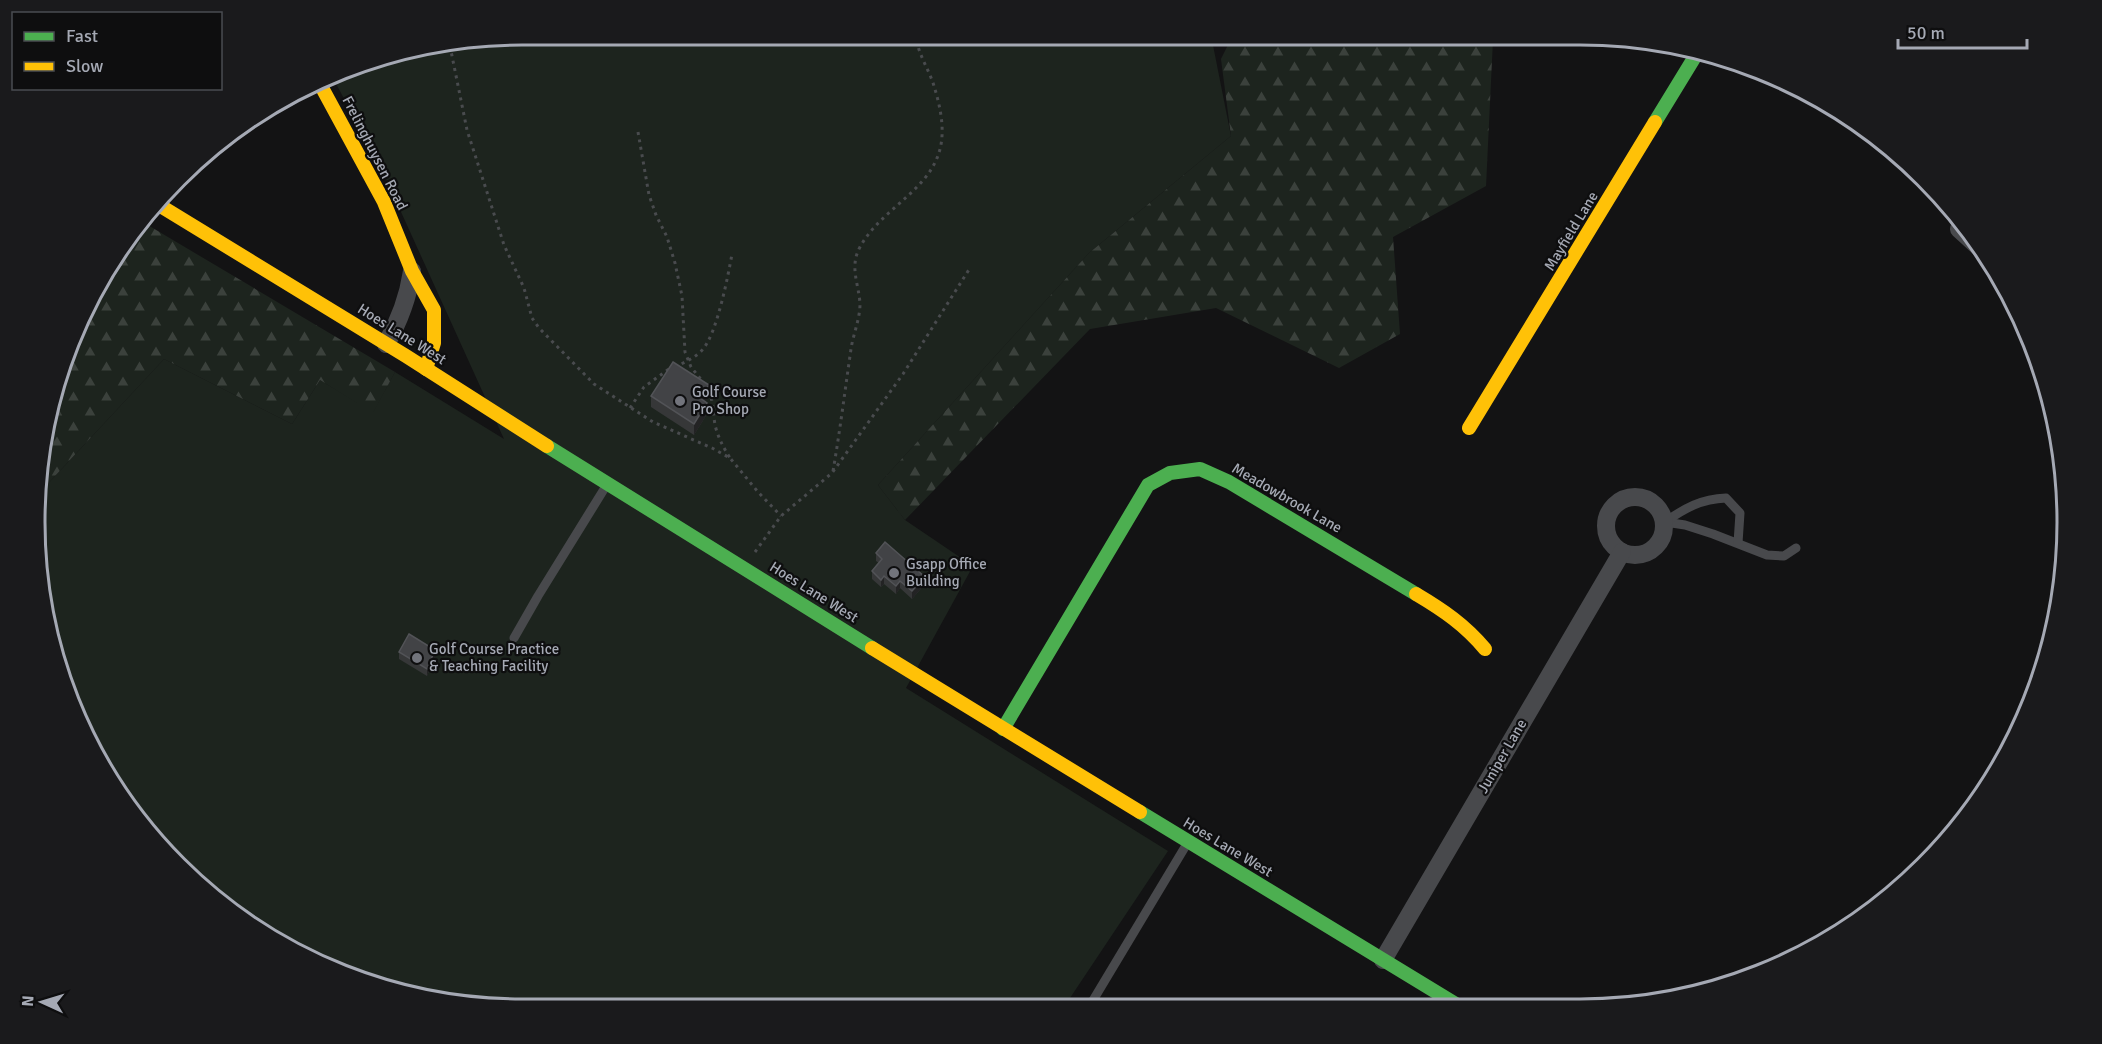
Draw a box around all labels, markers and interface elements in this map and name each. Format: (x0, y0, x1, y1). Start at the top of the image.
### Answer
legend (12, 12, 222, 90)
scale bar (1898, 12, 2027, 50)
text: 50 m (1907, 22, 1945, 44)
text: Fast (66, 25, 98, 47)
text: Slow (66, 55, 103, 77)
street label: Frelinghuysen Road (338, 93, 412, 213)
street label: Mayfield Lane (1540, 188, 1602, 274)
street label: Hoes Lane West (354, 300, 450, 368)
place label: Golf Course Pro Shop (692, 383, 767, 418)
marker: Golf Course Pro Shop (673, 394, 687, 408)
street label: Meadowbrook Lane (1229, 459, 1345, 537)
place label: Gsapp Office Building (906, 555, 987, 590)
street label: Hoes Lane West (766, 558, 862, 626)
marker: Gsapp Office Building (887, 566, 901, 580)
place label: Golf Course Practice & Teaching Facility (429, 640, 559, 675)
marker: Golf Course Practice & Teaching Facility (410, 651, 424, 665)
street label: Juniper Lane (1474, 716, 1530, 796)
street label: Hoes Lane West (1180, 813, 1276, 881)
north arrow (12, 972, 72, 1032)
text: N (18, 995, 38, 1007)

